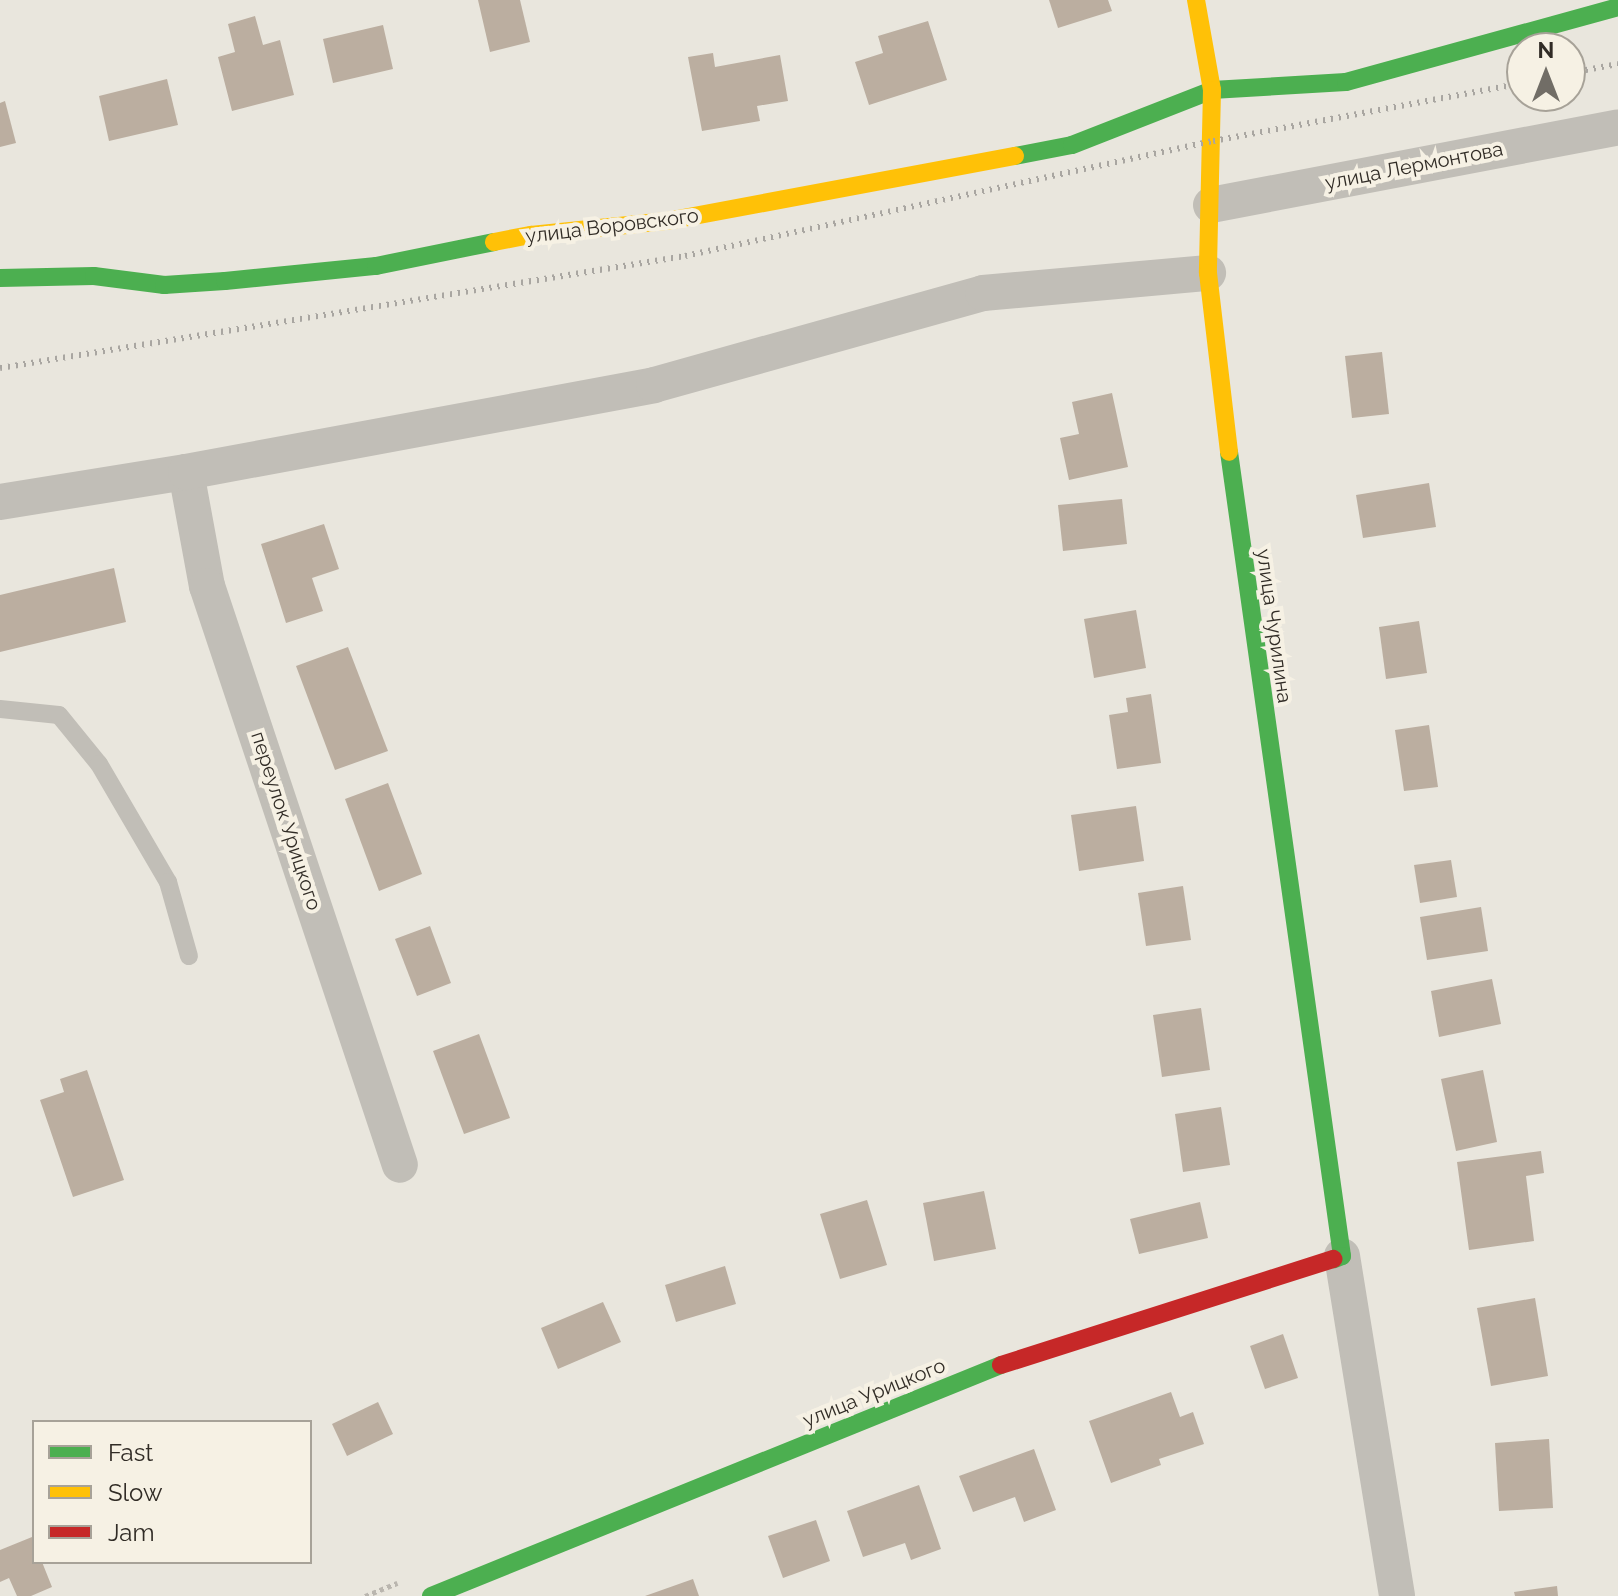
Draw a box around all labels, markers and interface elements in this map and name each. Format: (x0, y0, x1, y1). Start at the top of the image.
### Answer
north arrow (1506, 32, 1586, 112)
text: N (1538, 37, 1554, 63)
street label: улица Лермонтова (1323, 137, 1505, 195)
street label: улица Воровского (524, 203, 700, 249)
street label: улица Чурилина (1251, 547, 1297, 705)
street label: переулок Урицкого (246, 729, 326, 913)
street label: улица Урицкого (799, 1353, 949, 1433)
legend (32, 1420, 312, 1564)
text: Fast (108, 1438, 153, 1467)
text: Slow (108, 1478, 162, 1507)
text: Jam (108, 1518, 154, 1547)

